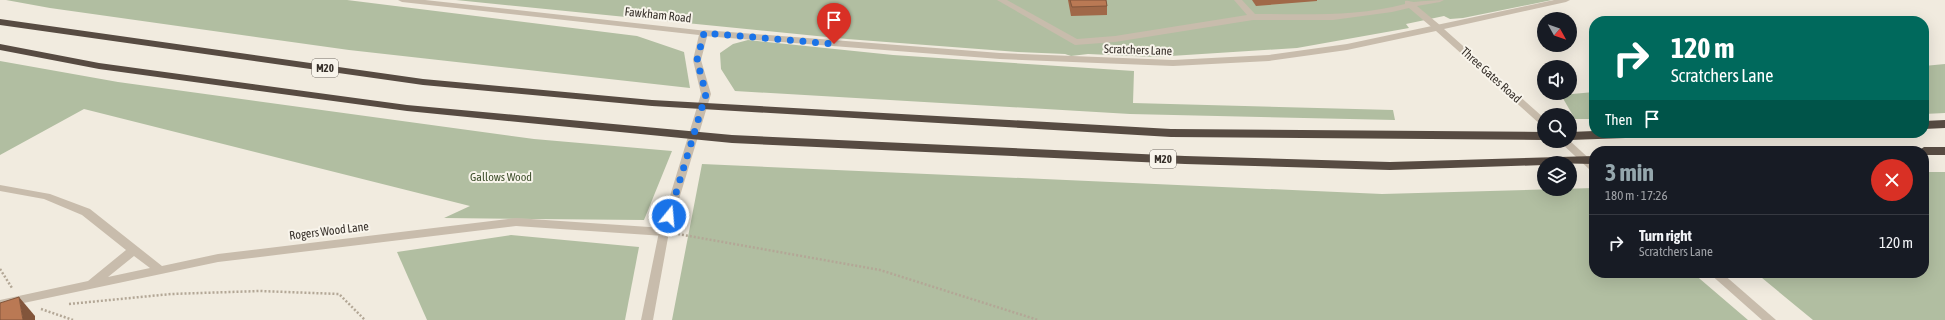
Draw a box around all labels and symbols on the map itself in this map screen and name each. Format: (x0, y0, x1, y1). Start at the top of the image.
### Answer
pin (817, 3, 851, 44)
street label: Fawkham Road (624, 5, 692, 25)
north arrow (1537, 12, 1577, 52)
street label: Scratchers Lane (1104, 42, 1172, 58)
street label: Three Gates Road (1458, 44, 1524, 106)
road number: M20 (312, 59, 338, 77)
road number: M20 (1150, 150, 1176, 168)
park label: Gallows Wood (470, 170, 532, 184)
position arrow (648, 195, 690, 237)
street label: Rogers Wood Lane (289, 219, 369, 243)

